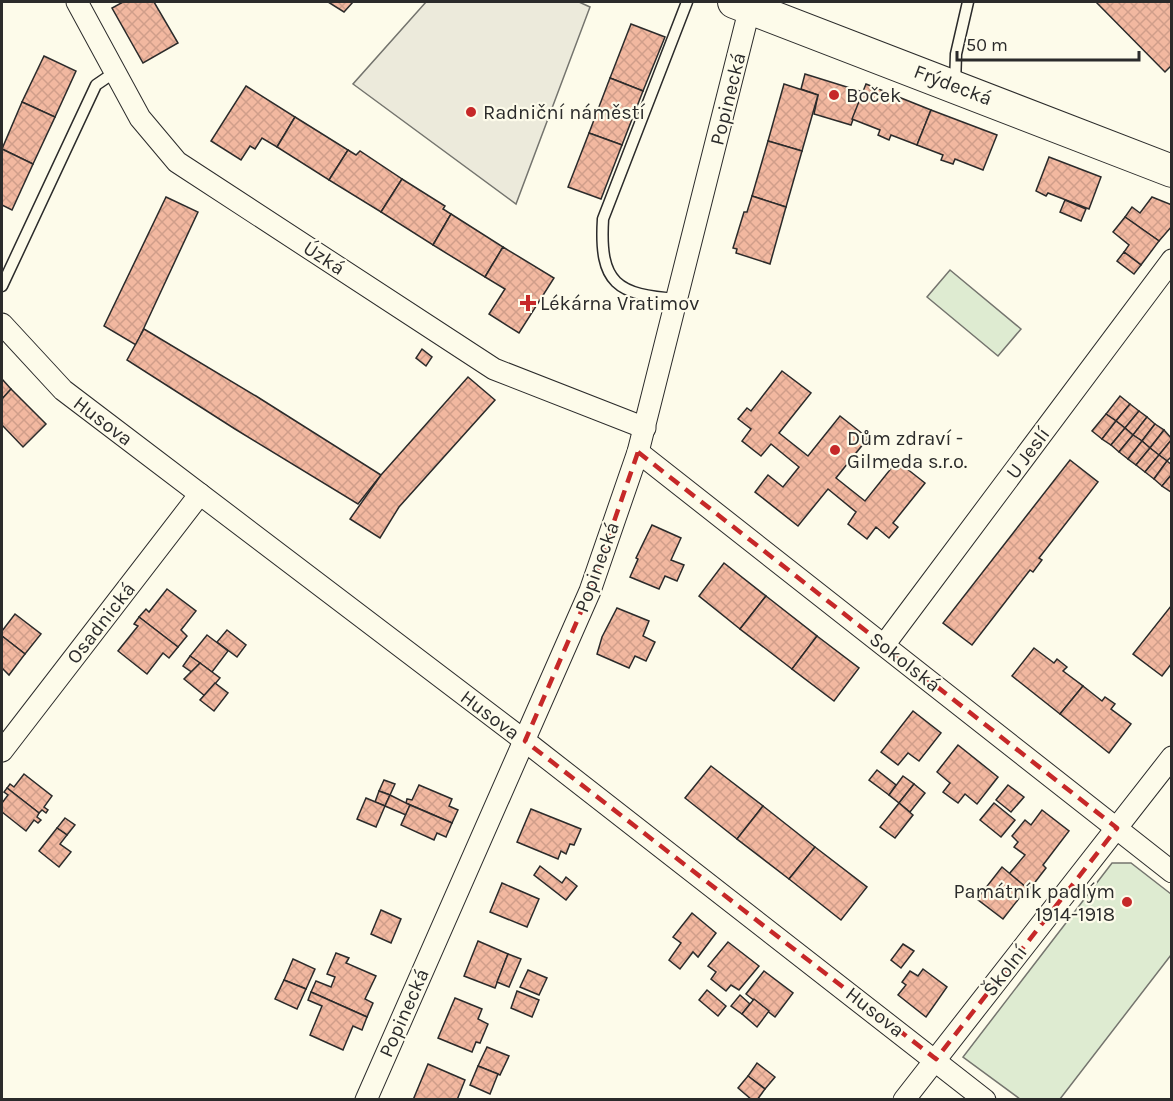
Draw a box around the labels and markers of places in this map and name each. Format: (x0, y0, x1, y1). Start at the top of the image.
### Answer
place label: Boček (846, 84, 901, 107)
marker: Boček (827, 88, 841, 102)
place label: Radniční náměstí (483, 101, 645, 124)
marker: Radniční náměstí (464, 105, 478, 119)
place label: Lékárna Vratimov (540, 292, 699, 315)
marker: Lékárna Vratimov (521, 296, 535, 310)
place label: Dům zdraví - Gilmeda s.r.o. (847, 427, 967, 473)
marker: Dům zdraví - Gilmeda s.r.o. (828, 443, 842, 457)
place label: Památník padlým 1914-1918 (953, 880, 1115, 926)
marker: Památník padlým 1914-1918 (1120, 895, 1134, 909)

